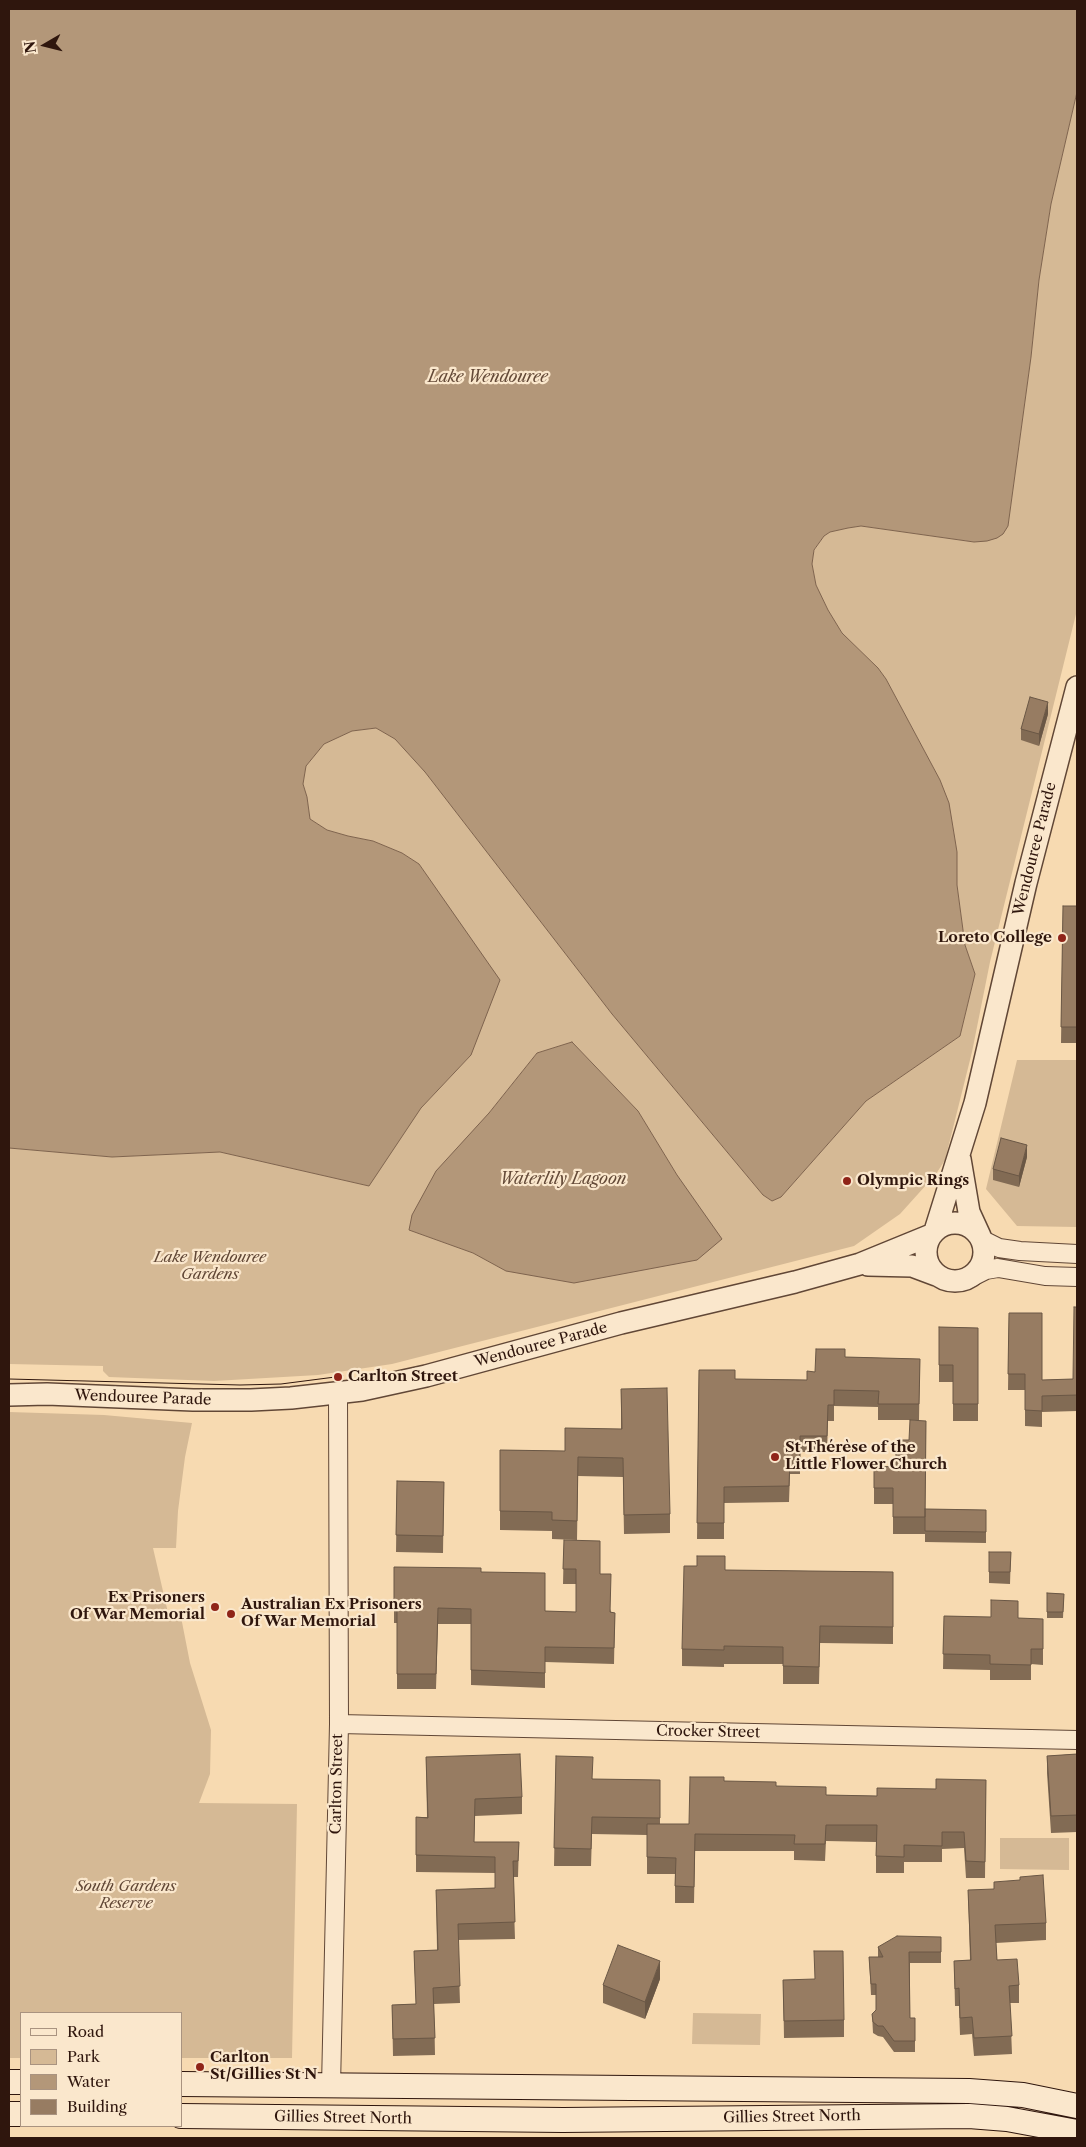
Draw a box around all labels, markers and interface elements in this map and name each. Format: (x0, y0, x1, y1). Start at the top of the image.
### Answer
north arrow (20, 20, 70, 70)
text: N (20, 40, 40, 54)
water label: Lake Wendouree (428, 367, 548, 387)
street label: Wendouree Parade (1010, 780, 1060, 918)
place label: Loreto College (938, 929, 1052, 947)
marker: Loreto College (1056, 932, 1068, 944)
water label: Waterlily Lagoon (500, 1169, 626, 1189)
place label: Olympic Rings (857, 1172, 969, 1190)
marker: Olympic Rings (841, 1175, 853, 1187)
park label: Lake Wendouree Gardens (154, 1249, 266, 1284)
street label: Wendouree Parade (473, 1319, 609, 1371)
place label: Carlton Street (348, 1368, 458, 1386)
marker: Carlton Street (332, 1371, 344, 1383)
street label: Wendouree Parade (74, 1387, 212, 1409)
place label: St Thérèse of the Little Flower Church (785, 1439, 947, 1474)
marker: St Thérèse of the Little Flower Church (769, 1451, 781, 1463)
place label: Ex Prisoners Of War Memorial (70, 1589, 205, 1624)
place label: Australian Ex Prisoners Of War Memorial (241, 1596, 422, 1631)
marker: Ex Prisoners Of War Memorial (209, 1601, 221, 1613)
marker: Australian Ex Prisoners Of War Memorial (225, 1608, 237, 1620)
street label: Crocker Street (656, 1722, 760, 1742)
street label: Carlton Street (327, 1734, 347, 1834)
park label: South Gardens Reserve (76, 1878, 176, 1913)
legend (20, 2012, 182, 2127)
text: Road (67, 2022, 104, 2041)
text: Park (67, 2047, 100, 2066)
place label: Carlton St/Gillies St N (210, 2049, 317, 2084)
marker: Carlton St/Gillies St N (194, 2061, 206, 2073)
text: Water (67, 2072, 110, 2091)
text: Building (67, 2097, 127, 2116)
street label: Gillies Street North (723, 2107, 861, 2127)
street label: Gillies Street North (274, 2108, 412, 2128)

